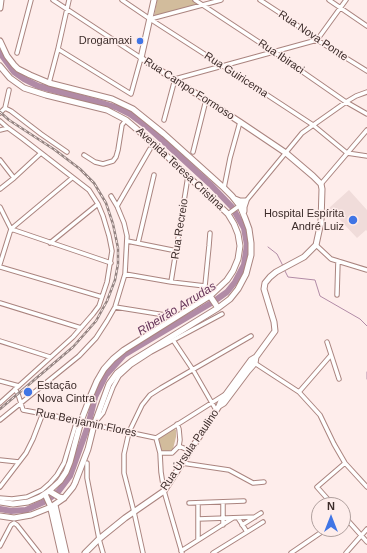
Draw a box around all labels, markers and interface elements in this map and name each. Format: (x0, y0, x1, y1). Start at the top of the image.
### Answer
street label: Rua Nova Ponte (276, 8, 350, 64)
place label: Drogamaxi (79, 34, 132, 48)
marker: Drogamaxi (135, 36, 145, 46)
street label: Rua Ibiraci (256, 37, 306, 77)
street label: Rua Guiricema (202, 49, 270, 101)
street label: Rua Campo Formoso (141, 55, 237, 123)
street label: Avenida Teresa Cristina (133, 125, 227, 213)
street label: Rua Recreio (169, 198, 191, 260)
place label: Hospital Espírita André Luiz (264, 207, 344, 233)
marker: Hospital Espírita André Luiz (347, 214, 359, 226)
water label: Ribeirão Arrudas (135, 279, 219, 339)
place label: Estação Nova Cintra (37, 379, 95, 405)
marker: Estação Nova Cintra (22, 386, 34, 398)
street label: Rua Benjamin Flores (34, 406, 138, 440)
street label: Rua Úrsula Paulino (158, 407, 222, 493)
north arrow (311, 497, 351, 537)
text: N (327, 500, 335, 512)

